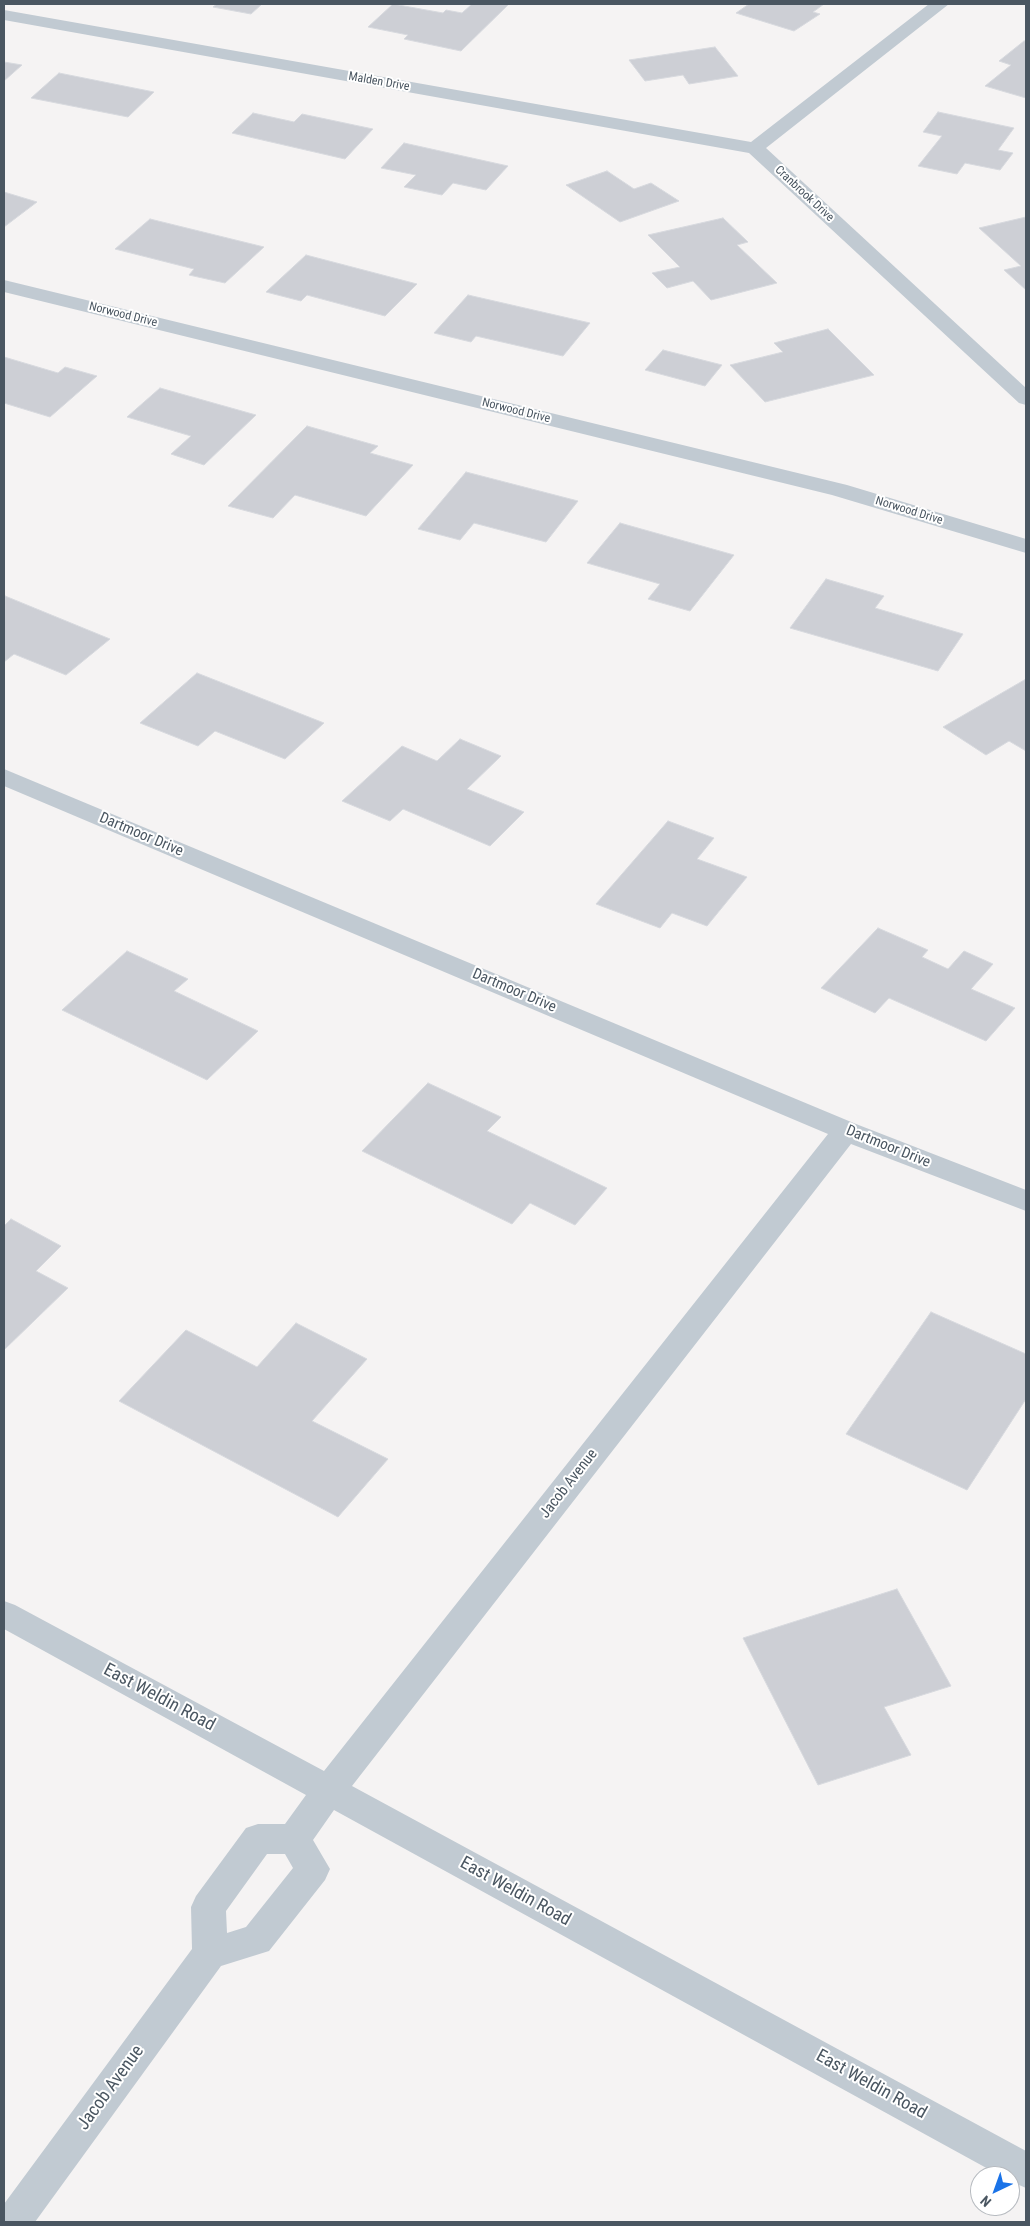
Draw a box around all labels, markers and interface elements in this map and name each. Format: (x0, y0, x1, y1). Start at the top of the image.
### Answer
street label: Malden Drive (347, 70, 411, 94)
street label: Cranbrook Drive (772, 163, 836, 225)
street label: Norwood Drive (87, 300, 159, 330)
street label: Norwood Drive (480, 396, 552, 426)
street label: Norwood Drive (874, 494, 944, 528)
street label: Dartmoor Drive (96, 809, 186, 861)
street label: Dartmoor Drive (469, 965, 559, 1017)
street label: Dartmoor Drive (843, 1122, 933, 1172)
street label: Jacob Avenue (536, 1446, 602, 1522)
street label: East Weldin Road (99, 1660, 219, 1736)
street label: East Weldin Road (456, 1853, 574, 1931)
street label: Jacob Avenue (73, 2041, 149, 2135)
street label: East Weldin Road (812, 2046, 930, 2124)
north arrow (970, 2166, 1020, 2216)
text: N (977, 2193, 994, 2210)

